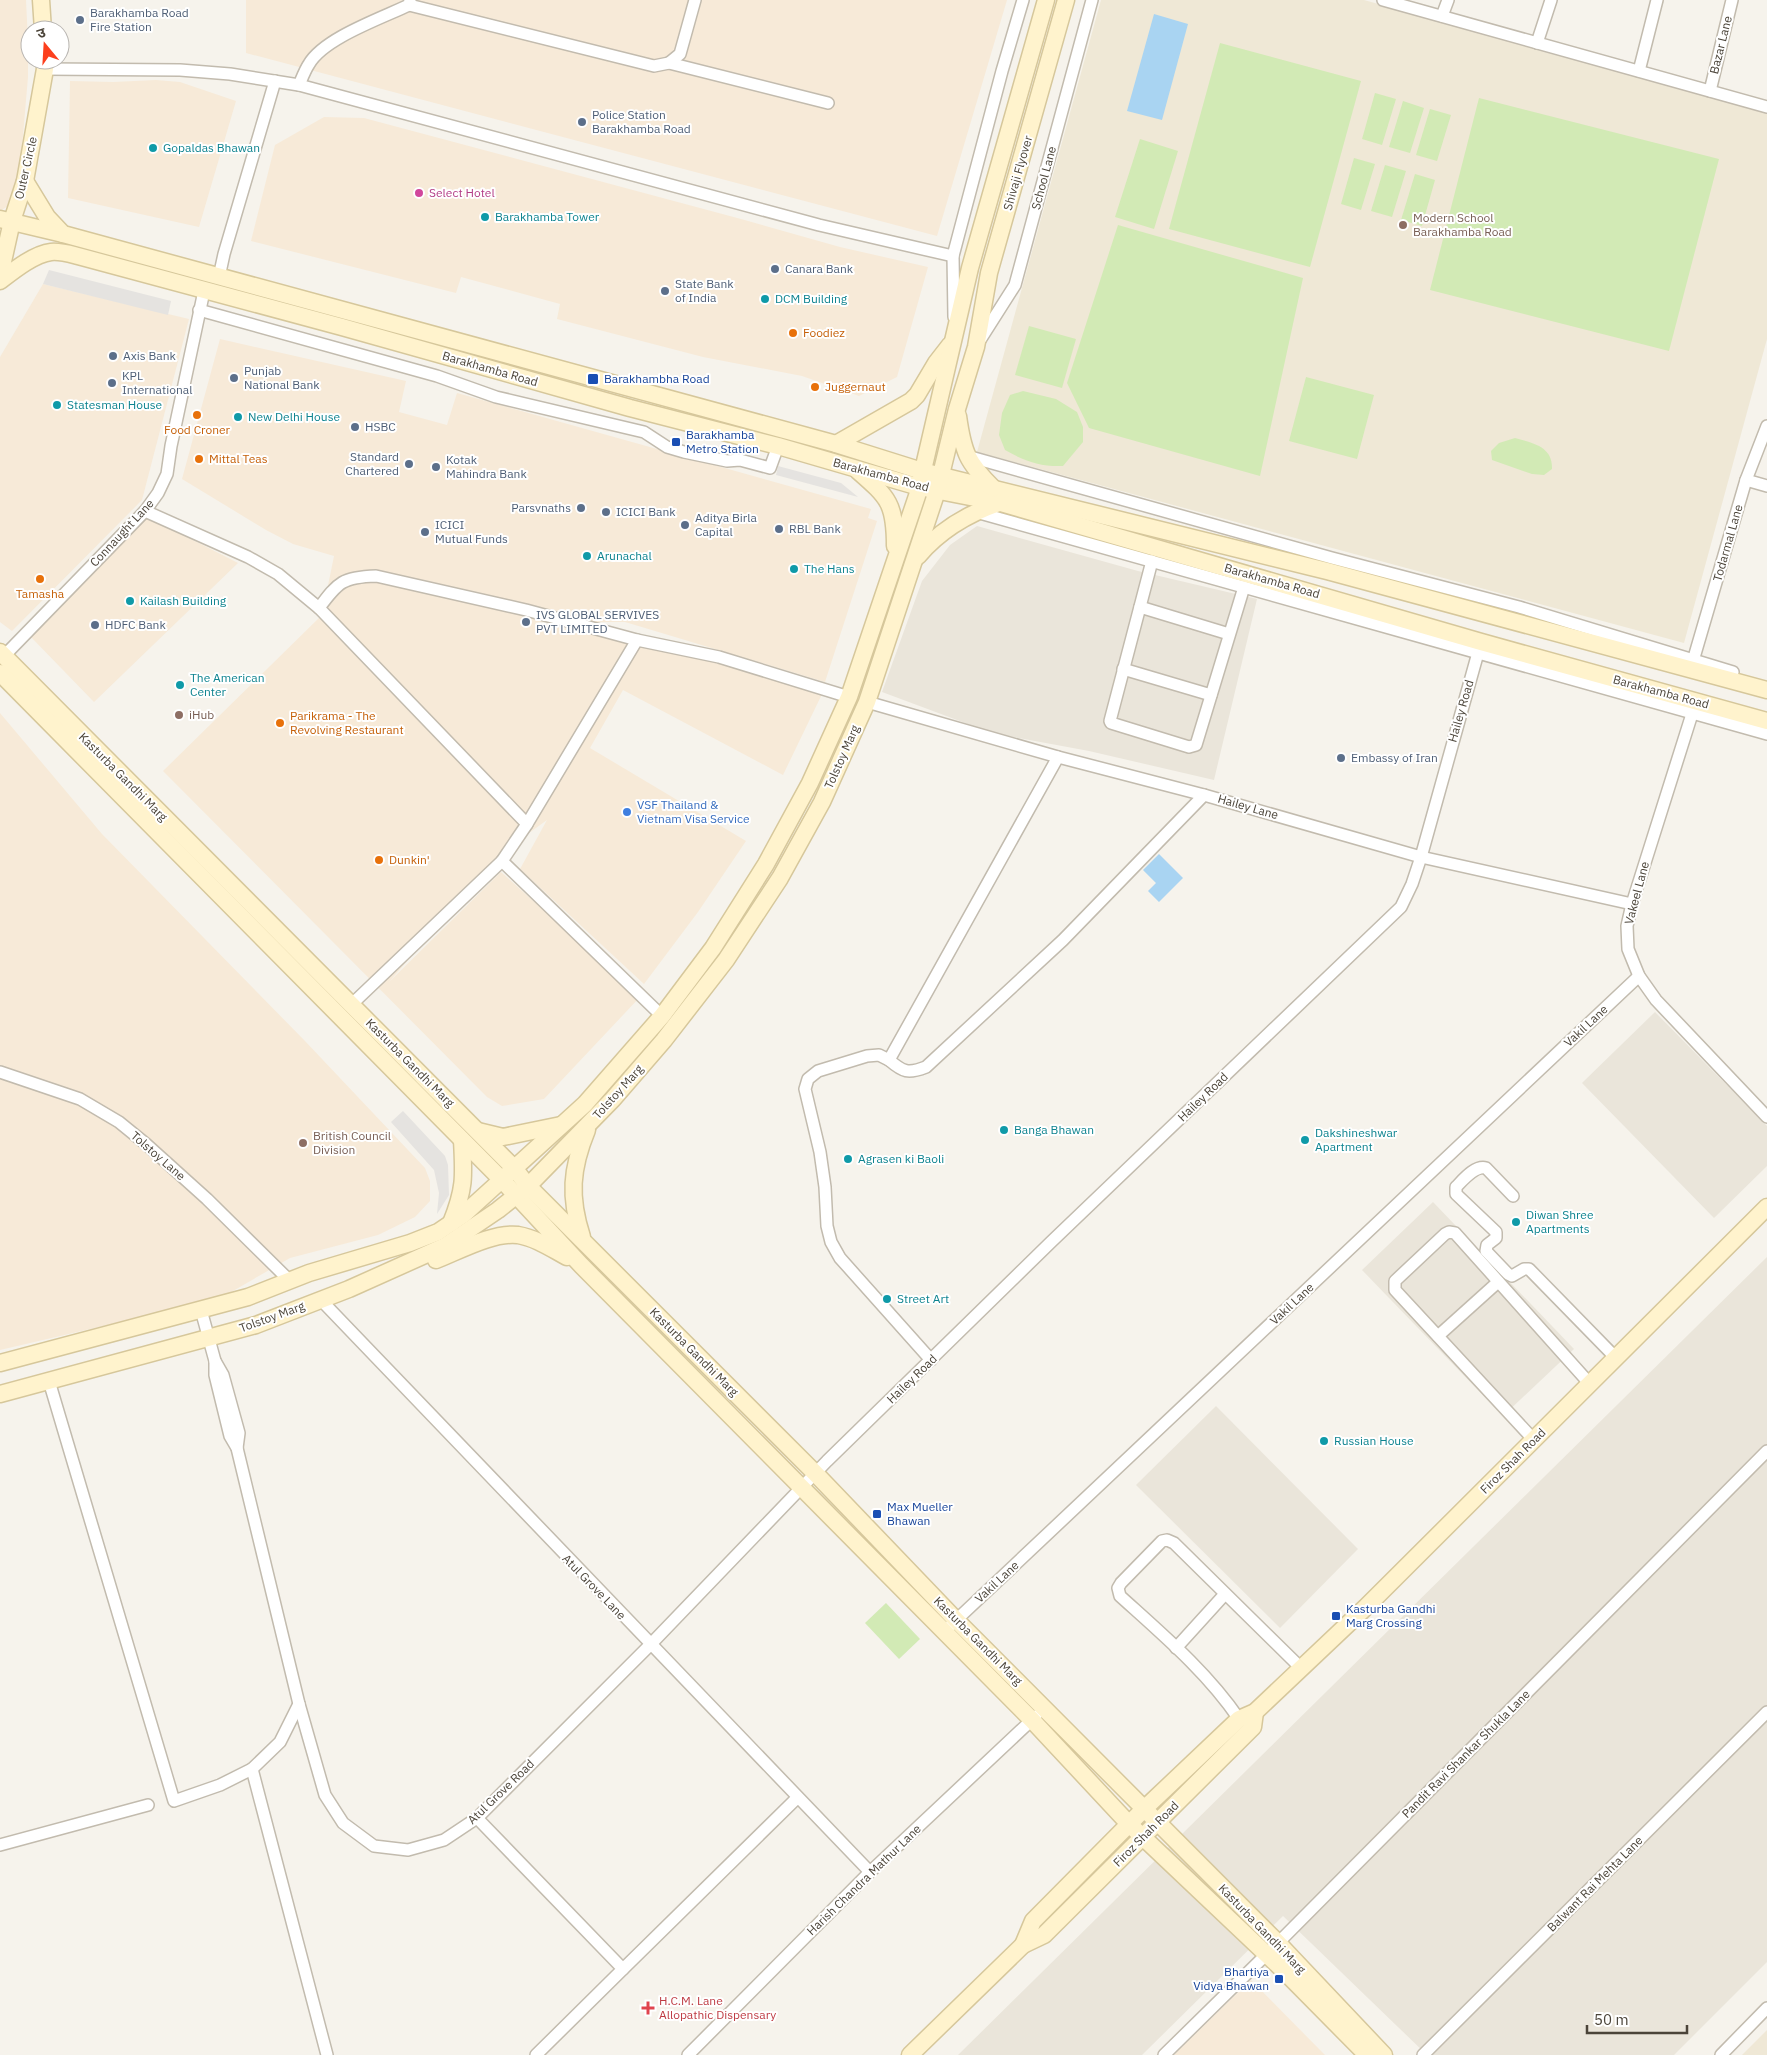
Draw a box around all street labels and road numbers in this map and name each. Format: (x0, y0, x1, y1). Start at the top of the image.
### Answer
street label: Bazar Lane (1706, 14, 1735, 75)
street label: Shivaji Flyover (1000, 133, 1036, 212)
street label: Outer Circle (11, 135, 40, 201)
street label: School Lane (1028, 144, 1059, 211)
street label: Barakhamba Road (441, 348, 540, 389)
street label: Barakhamba Road (831, 454, 931, 495)
street label: Connaught Lane (86, 495, 157, 570)
street label: Todarmal Lane (1709, 502, 1746, 583)
street label: Barakhamba Road (1223, 560, 1322, 601)
street label: Barakhamba Road (1611, 671, 1711, 712)
street label: Hailey Road (1444, 678, 1477, 744)
street label: Tolstoy Marg (821, 722, 863, 791)
street label: Kasturba Gandhi Marg (76, 729, 171, 824)
street label: Hailey Lane (1216, 791, 1281, 822)
street label: Vakeel Lane (1621, 859, 1652, 926)
street label: Vakil Lane (1561, 1001, 1611, 1050)
street label: Kasturba Gandhi Marg (363, 1015, 458, 1110)
street label: Tolstoy Marg (589, 1061, 646, 1122)
street label: Hailey Road (1174, 1069, 1231, 1124)
street label: Tolstoy Lane (128, 1128, 189, 1184)
street label: Vakil Lane (1267, 1279, 1317, 1328)
street label: Tolstoy Marg (237, 1298, 307, 1335)
street label: Kasturba Gandhi Marg (647, 1304, 742, 1399)
street label: Hailey Road (883, 1351, 940, 1406)
street label: Firoz Shah Road (1477, 1425, 1549, 1497)
street label: Atul Grove Lane (559, 1551, 630, 1623)
street label: Vakil Lane (972, 1557, 1022, 1606)
street label: Kasturba Gandhi Marg (931, 1593, 1026, 1688)
street label: Pandit Ravi Shankar Shukla Lane (1398, 1686, 1533, 1821)
street label: Atul Grove Road (464, 1756, 537, 1827)
street label: Firoz Shah Road (1110, 1798, 1182, 1870)
street label: Harish Chandra Mathur Lane (803, 1821, 924, 1938)
street label: Balwant Rai Mehta Lane (1544, 1832, 1646, 1935)
street label: Kasturba Gandhi Marg (1216, 1881, 1310, 1977)

